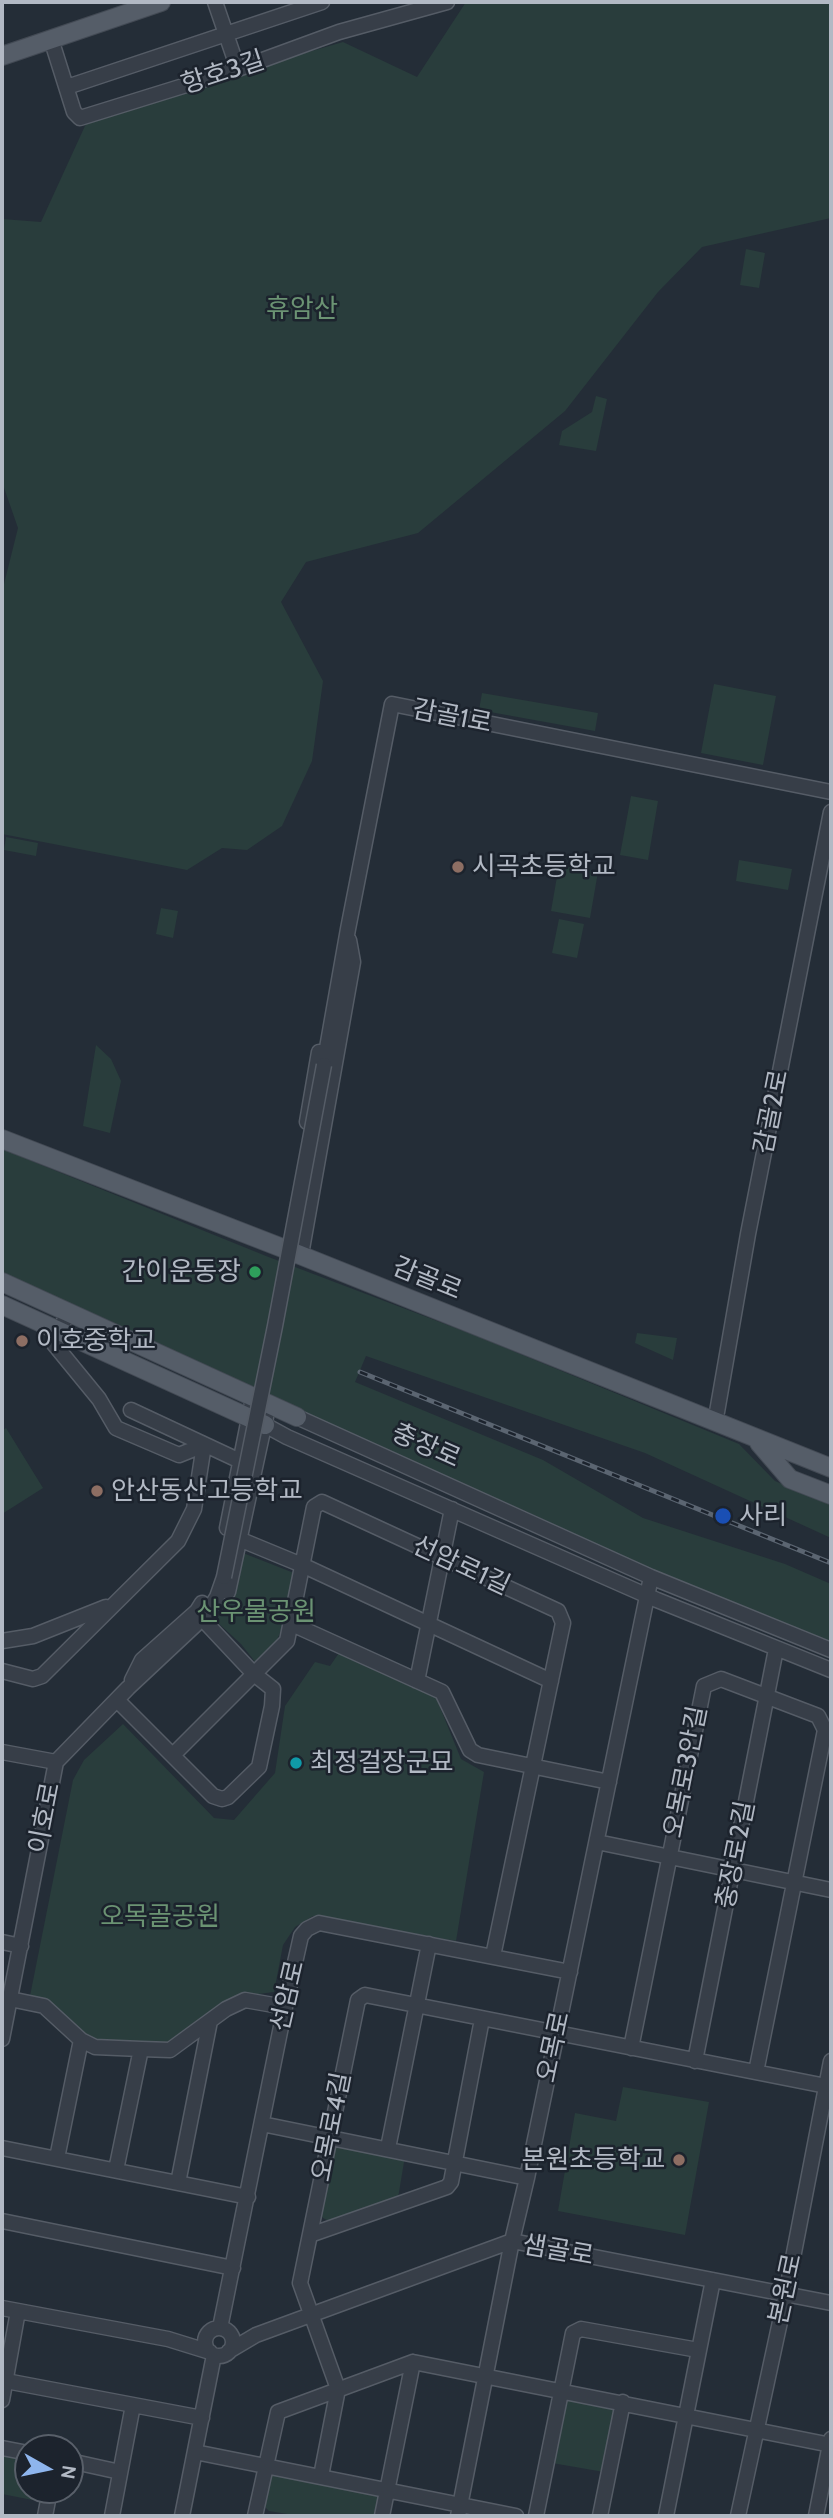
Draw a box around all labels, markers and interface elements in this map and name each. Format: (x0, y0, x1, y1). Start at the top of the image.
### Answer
street label: 항호3길 (177, 45, 269, 101)
park label: 휴암산 (266, 293, 338, 325)
street label: 감골1로 (410, 694, 494, 740)
place label: 시곡초등학교 (472, 851, 616, 883)
marker: 시곡초등학교 (450, 859, 466, 875)
street label: 감골2로 (749, 1067, 795, 1157)
street label: 감골로 (388, 1251, 466, 1307)
place label: 간이운동장 (121, 1256, 241, 1288)
marker: 간이운동장 (247, 1264, 263, 1280)
place label: 이호중학교 (36, 1325, 156, 1357)
marker: 이호중학교 (14, 1333, 30, 1349)
street label: 충장로 (387, 1417, 465, 1475)
place label: 안산동산고등학교 (111, 1475, 302, 1507)
marker: 안산동산고등학교 (89, 1483, 105, 1499)
place label: 사리 (739, 1500, 787, 1532)
marker: 사리 (713, 1506, 733, 1526)
street label: 선암로1길 (407, 1530, 515, 1602)
park label: 산우물공원 (196, 1596, 316, 1628)
street label: 오목로3안길 (658, 1703, 714, 1841)
place label: 최정걸장군묘 (310, 1747, 454, 1779)
marker: 최정걸장군묘 (288, 1755, 304, 1771)
street label: 이호로 (23, 1780, 67, 1856)
street label: 충장로2길 (710, 1798, 762, 1912)
park label: 오목골공원 (100, 1901, 220, 1933)
street label: 선암로 (265, 1958, 311, 2034)
street label: 오목로 (531, 2009, 577, 2085)
street label: 오목로4길 (306, 2070, 358, 2184)
place label: 본원초등학교 (521, 2144, 665, 2176)
marker: 본원초등학교 (671, 2152, 687, 2168)
street label: 샘골로 (520, 2229, 596, 2273)
street label: 본원로 (763, 2251, 809, 2327)
north arrow (14, 2434, 84, 2504)
text: N (56, 2464, 81, 2480)

